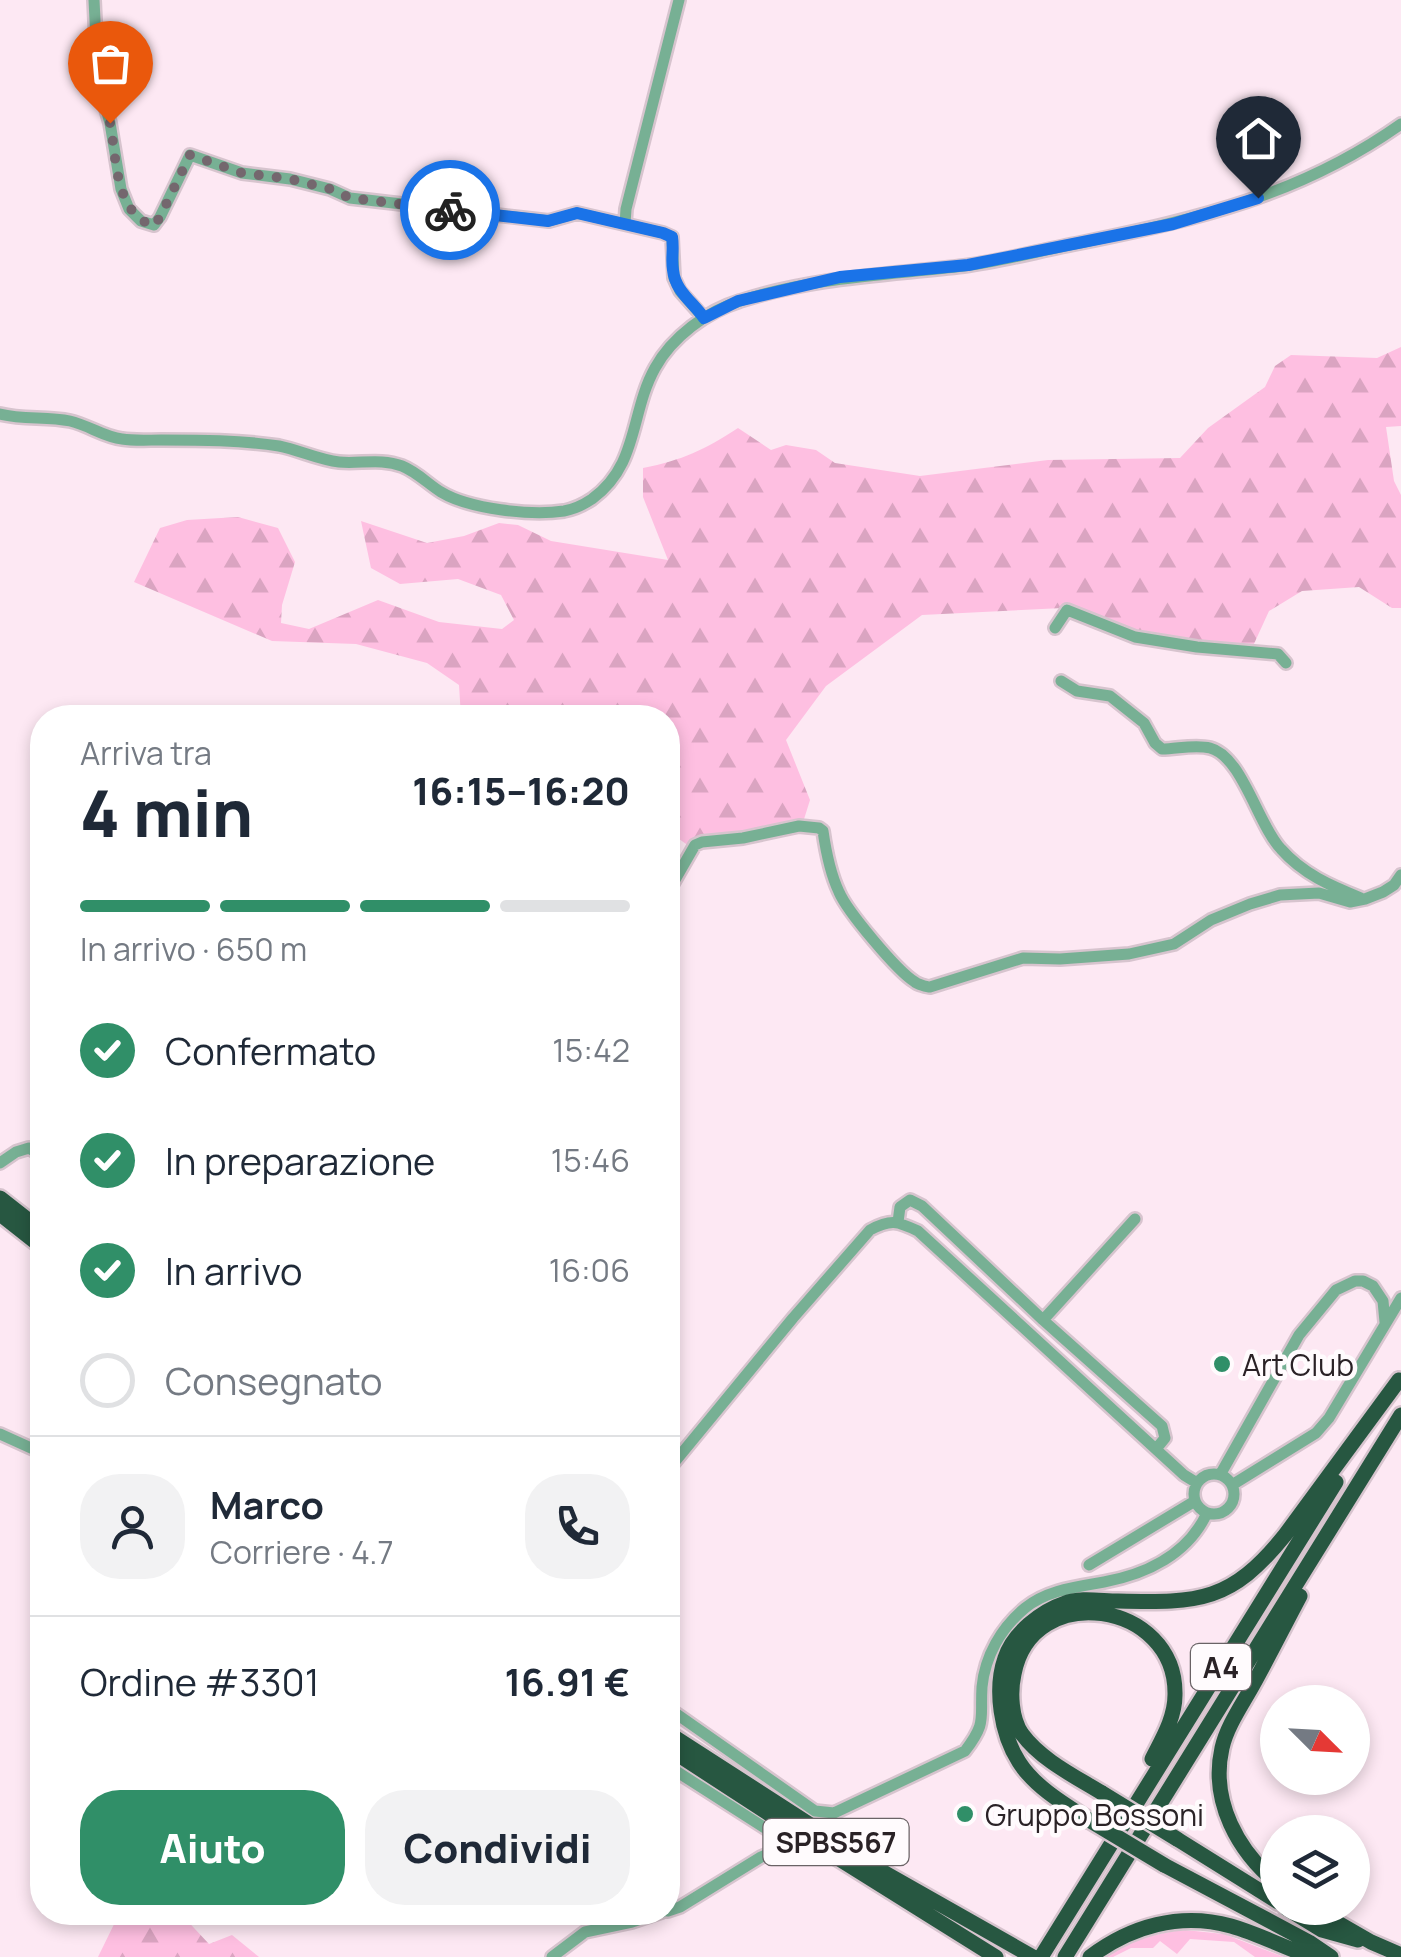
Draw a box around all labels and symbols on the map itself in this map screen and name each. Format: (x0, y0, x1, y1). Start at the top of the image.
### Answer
pin (68, 21, 153, 124)
pin (1216, 96, 1301, 199)
courier (400, 160, 500, 260)
place label: Art Club (1242, 1344, 1354, 1385)
marker: Art Club (1211, 1353, 1233, 1375)
road number: A4 (1191, 1644, 1251, 1690)
north arrow (1260, 1685, 1370, 1795)
place label: Gruppo Bossoni (985, 1794, 1204, 1835)
marker: Gruppo Bossoni (954, 1803, 976, 1825)
road number: SPBS567 (764, 1819, 908, 1865)

